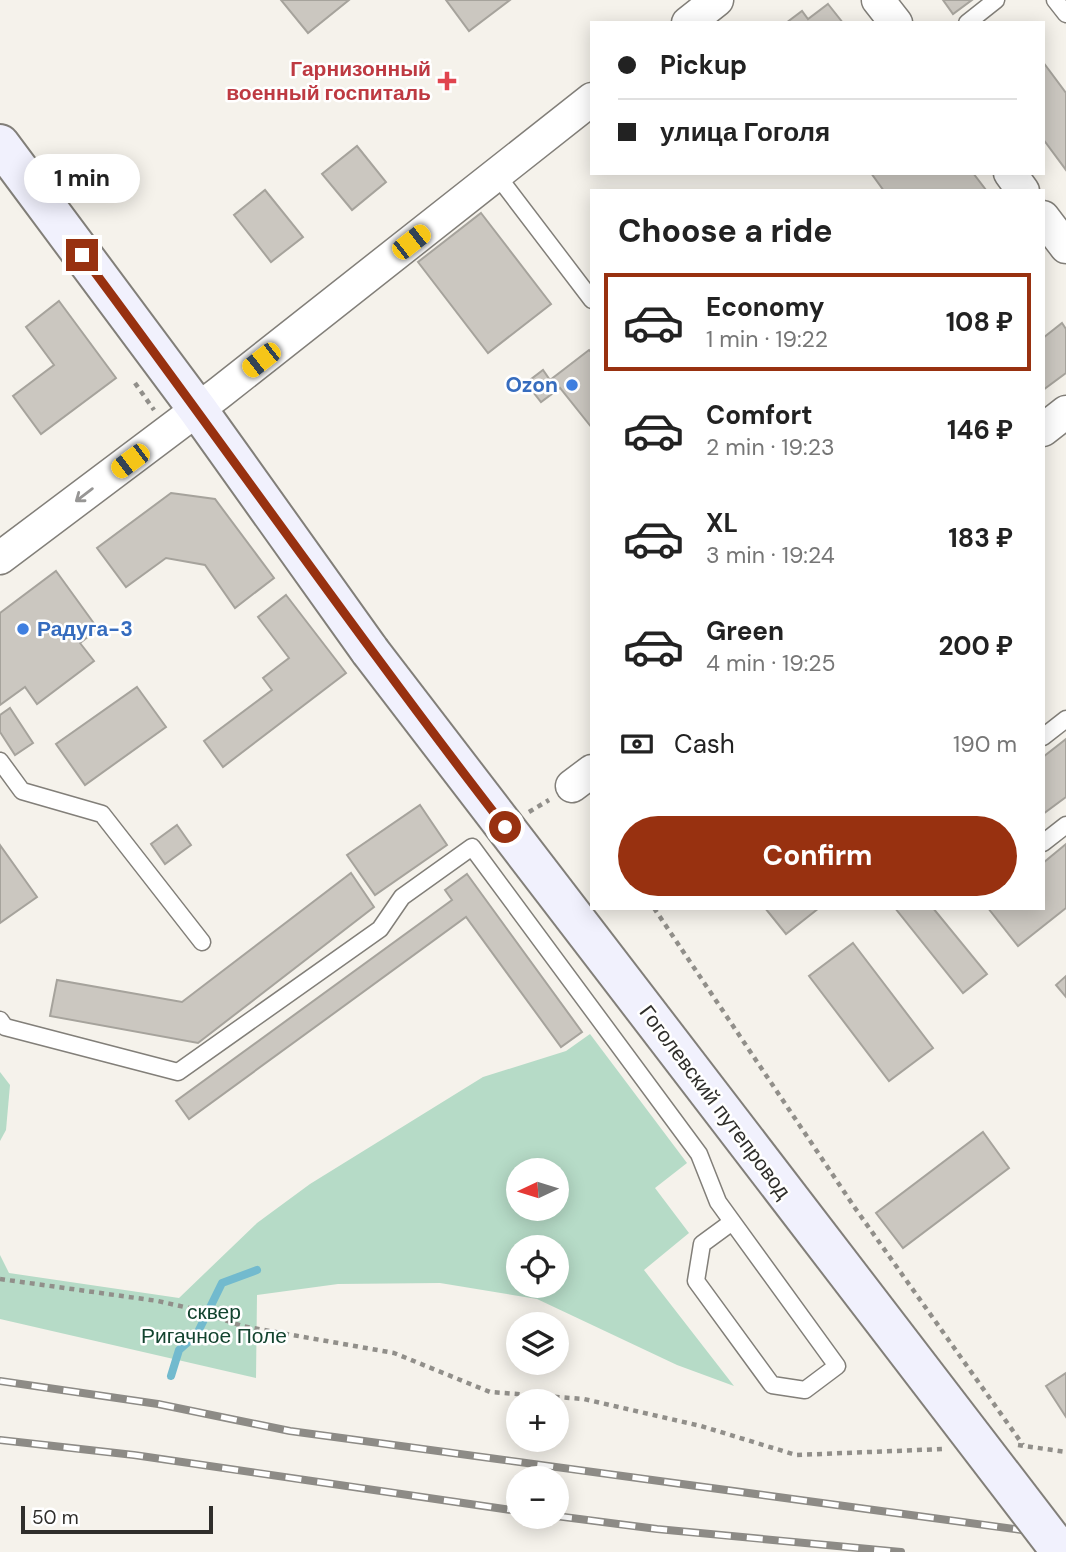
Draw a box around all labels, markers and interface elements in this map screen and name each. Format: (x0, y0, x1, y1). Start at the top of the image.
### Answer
text: Pickup (660, 48, 747, 82)
place label: Гарнизонный военный госпиталь (226, 55, 431, 107)
marker: Гарнизонный военный госпиталь (437, 71, 457, 91)
text: улица Гоголя (660, 115, 830, 149)
callout: 1 min (24, 154, 140, 202)
text: 1 min (54, 163, 110, 193)
text: Choose a ride (618, 210, 833, 252)
car (388, 221, 435, 263)
route end (66, 239, 98, 271)
text: Economy (706, 290, 824, 324)
icon: car (622, 291, 685, 354)
text: 108 ₽ (946, 305, 1013, 339)
text: 1 min · 19:22 (706, 324, 828, 354)
car (238, 339, 285, 381)
place label: Ozon (505, 371, 558, 399)
marker: Ozon (564, 377, 580, 393)
text: Comfort (706, 398, 812, 432)
icon: car (622, 399, 685, 462)
text: 146 ₽ (947, 413, 1013, 447)
text: 2 min · 19:23 (706, 432, 834, 462)
car (107, 440, 154, 482)
one-way arrow (76, 487, 94, 502)
text: XL (706, 506, 738, 540)
icon: car (622, 507, 685, 570)
text: 183 ₽ (948, 521, 1013, 555)
text: 3 min · 19:24 (706, 540, 835, 570)
text: Green (706, 614, 784, 648)
place label: Радуга-3 (37, 615, 133, 643)
icon: car (622, 615, 685, 678)
marker: Радуга-3 (15, 621, 31, 637)
text: 200 ₽ (938, 629, 1013, 663)
text: 4 min · 19:25 (706, 648, 836, 678)
icon: cash (618, 725, 656, 763)
text: Cash (674, 727, 735, 761)
text: 190 m (953, 729, 1017, 759)
route start (489, 811, 521, 843)
button: Confirm (618, 816, 1017, 896)
street label: Гоголевский путепровод (633, 999, 797, 1205)
north arrow (506, 1158, 569, 1222)
map controls (506, 1158, 569, 1529)
button: locate (506, 1235, 569, 1298)
park label: сквер Ригачное Поле (141, 1298, 287, 1350)
button: layers (506, 1312, 569, 1375)
button: + (506, 1389, 569, 1452)
button: − (506, 1466, 569, 1529)
scale bar (21, 1503, 214, 1535)
text: 50 m (32, 1505, 79, 1530)

